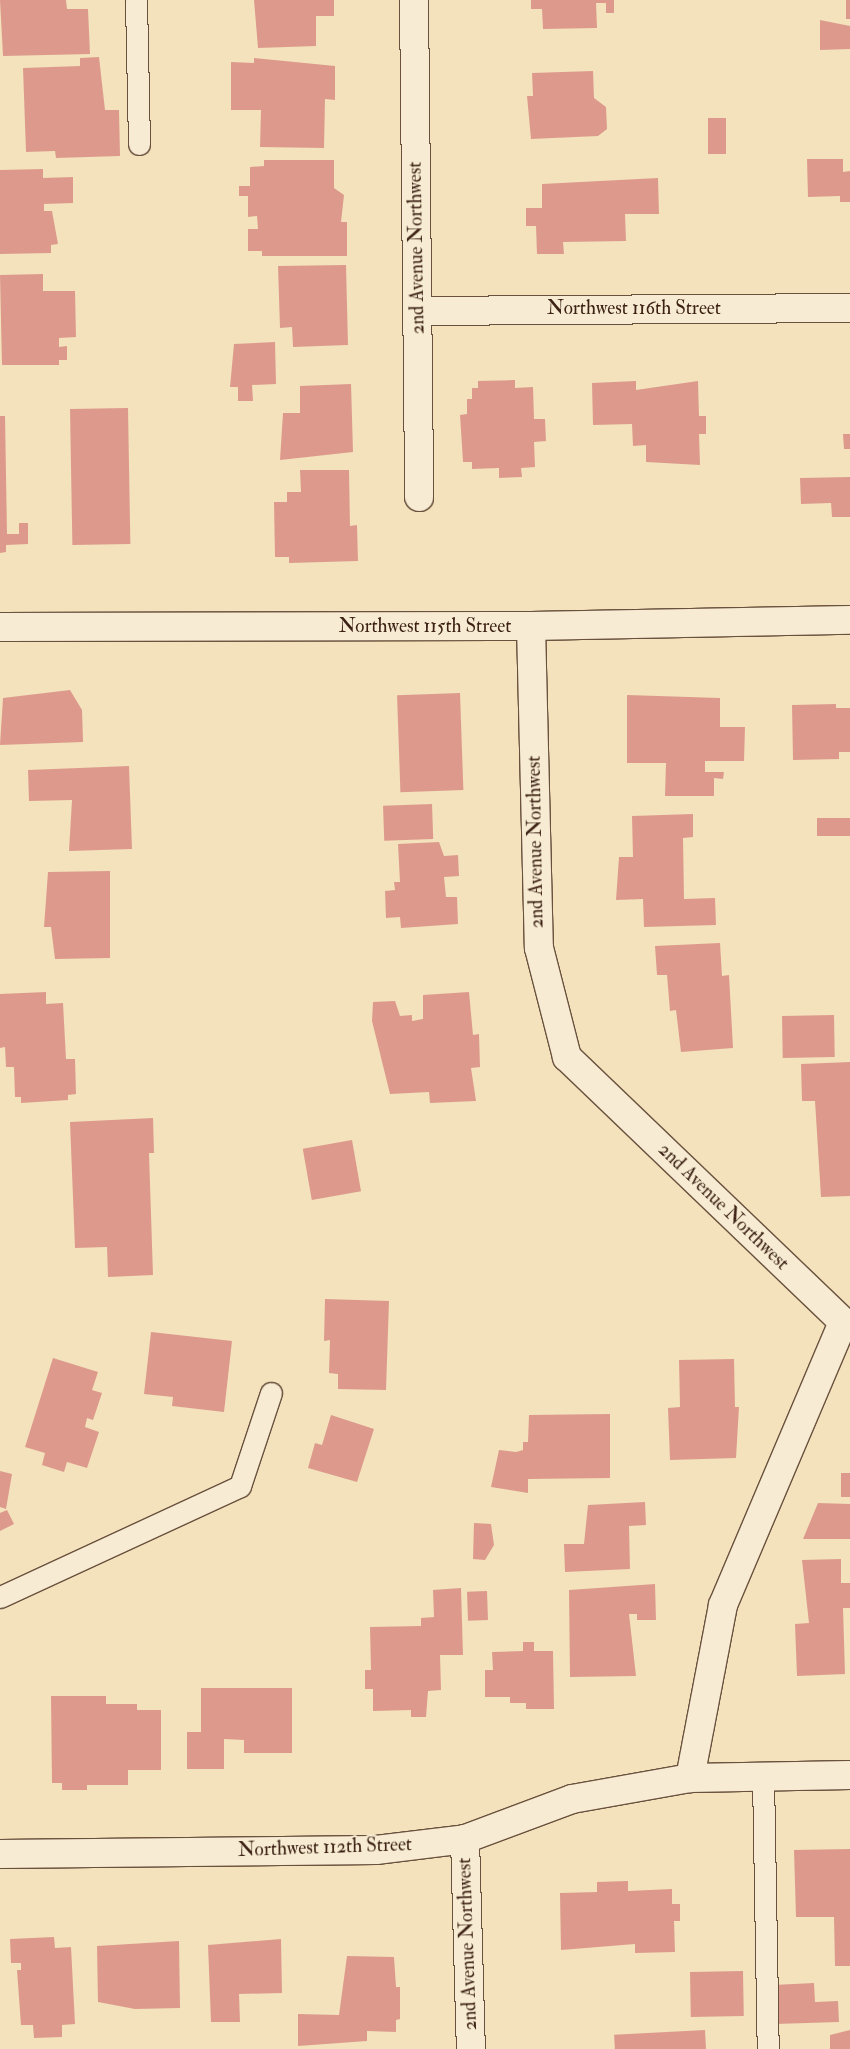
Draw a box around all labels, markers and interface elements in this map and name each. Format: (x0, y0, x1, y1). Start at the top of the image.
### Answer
street label: 2nd Avenue Northwest (404, 162, 430, 334)
street label: Northwest 116th Street (547, 298, 721, 320)
street label: Northwest 115th Street (339, 616, 511, 638)
street label: 2nd Avenue Northwest (523, 756, 549, 928)
street label: 2nd Avenue Northwest (653, 1139, 793, 1275)
street label: Northwest 112th Street (238, 1834, 412, 1862)
street label: 2nd Avenue Northwest (454, 1857, 482, 2031)

